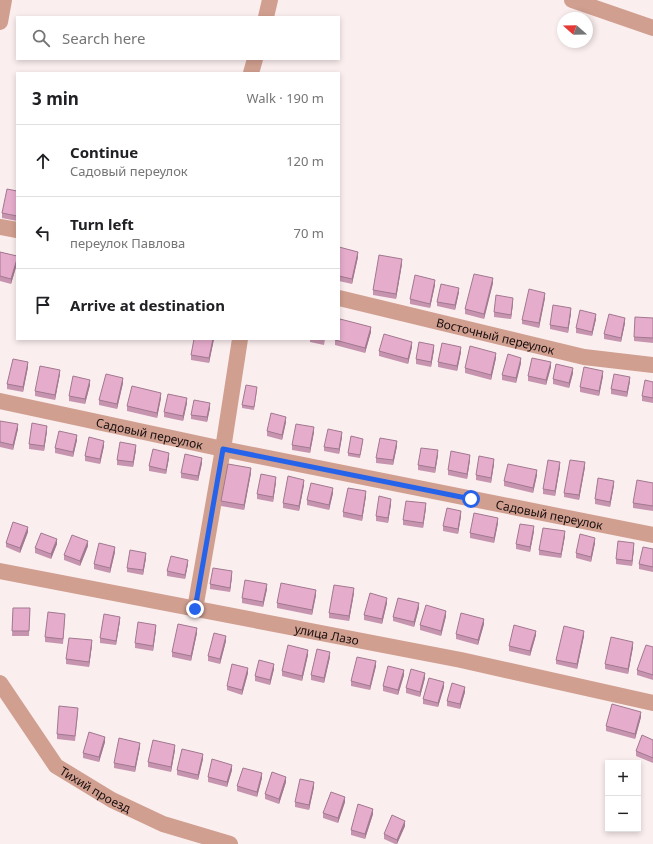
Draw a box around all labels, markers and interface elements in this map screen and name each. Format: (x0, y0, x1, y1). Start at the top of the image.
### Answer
north arrow (557, 12, 593, 48)
search box (16, 16, 340, 60)
icon: search (30, 27, 52, 49)
text: Search here (62, 28, 145, 48)
text: 3 min (32, 87, 79, 110)
text: Walk · 190 m (246, 89, 324, 107)
text: Continue (70, 142, 138, 162)
icon: ahead (32, 150, 54, 172)
text: 120 m (286, 152, 324, 170)
text: Садовый переулок (70, 162, 188, 180)
text: Turn left (70, 214, 134, 234)
icon: left (32, 222, 54, 244)
text: 70 m (294, 224, 324, 242)
text: переулок Павлова (70, 234, 185, 252)
icon: arrive (32, 294, 54, 316)
text: Arrive at destination (70, 295, 225, 315)
street label: Восточный переулок (435, 313, 557, 358)
street label: Садовый переулок (95, 413, 205, 453)
route start (462, 490, 480, 508)
street label: Садовый переулок (494, 495, 605, 533)
route end (186, 600, 204, 618)
street label: улица Лазо (293, 620, 361, 649)
map controls (605, 760, 641, 832)
button: + (605, 760, 641, 796)
street label: Тихий проезд (57, 762, 134, 817)
button: − (605, 796, 641, 832)

